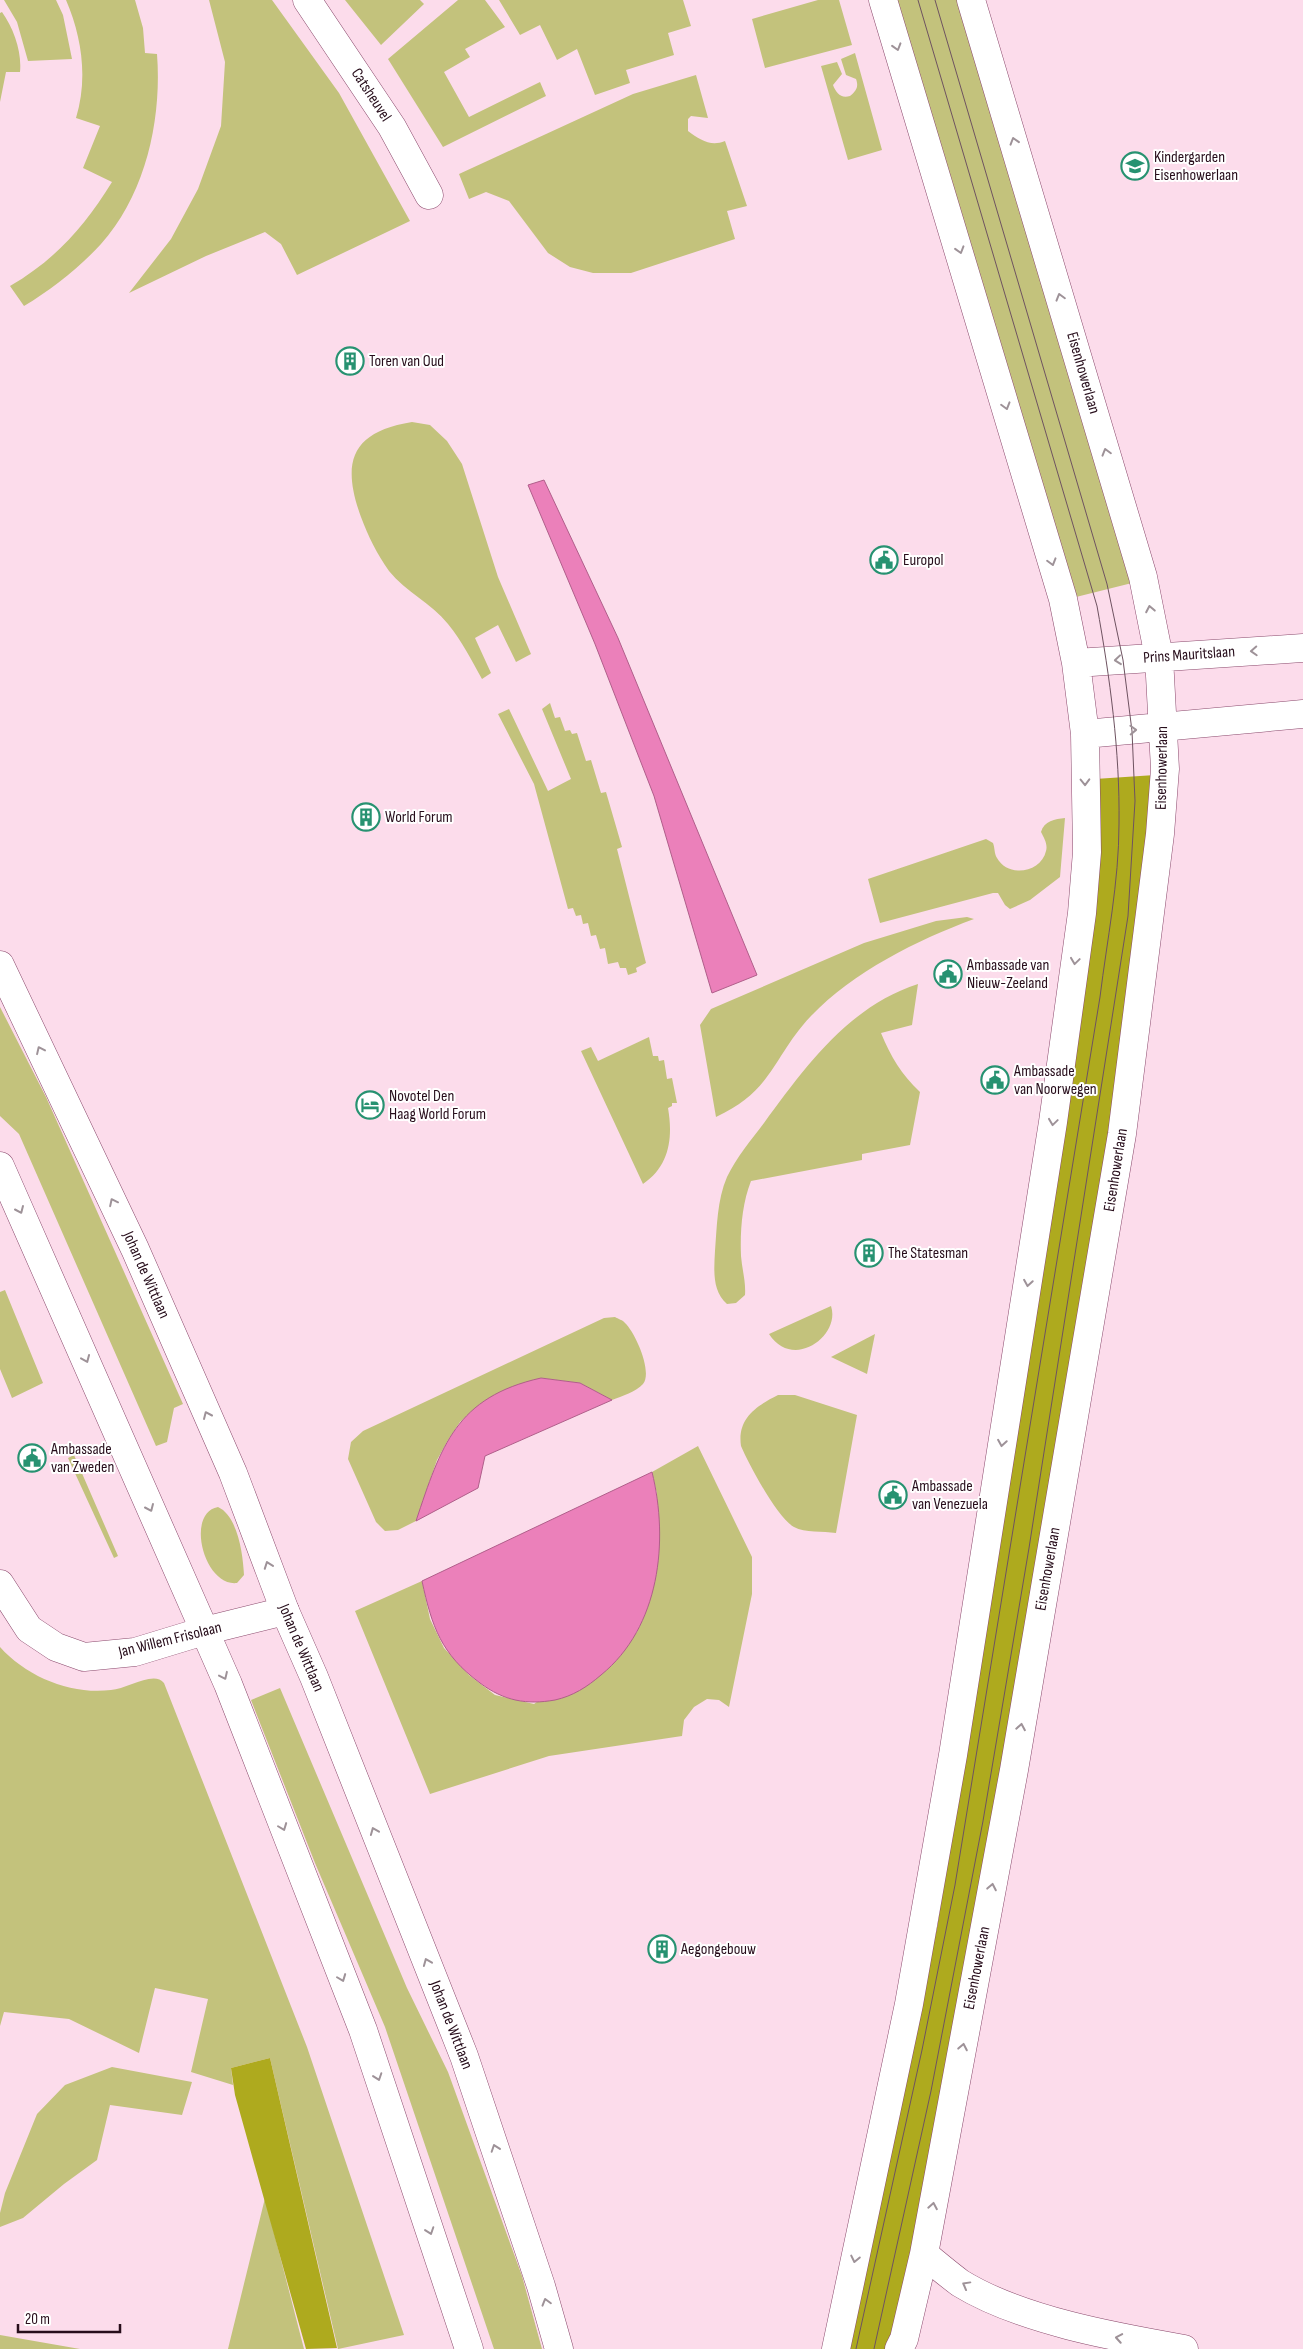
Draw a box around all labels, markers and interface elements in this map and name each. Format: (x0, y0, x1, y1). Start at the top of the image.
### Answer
one-way arrow (892, 42, 902, 50)
street label: Catsheuvel (347, 65, 395, 125)
one-way arrow (1009, 137, 1019, 145)
place label: Kindergarden Eisenhowerlaan (1154, 148, 1238, 185)
school or university icon: Kindergarden Eisenhowerlaan (1120, 151, 1150, 181)
one-way arrow (954, 245, 964, 254)
one-way arrow (1056, 293, 1066, 301)
street label: Eisenhowerlaan (1062, 330, 1104, 416)
building icon: Toren van Oud (335, 346, 365, 376)
place label: Toren van Oud (369, 352, 444, 371)
one-way arrow (1000, 401, 1011, 410)
one-way arrow (1102, 449, 1112, 457)
public building icon: Europol (869, 545, 899, 575)
place label: Europol (903, 551, 944, 570)
one-way arrow (1046, 557, 1056, 565)
one-way arrow (1145, 604, 1155, 613)
street label: Prins Mauritslaan (1142, 642, 1236, 668)
one-way arrow (1250, 646, 1258, 657)
one-way arrow (1113, 654, 1121, 665)
one-way arrow (1129, 725, 1137, 736)
street label: Eisenhowerlaan (1152, 726, 1172, 810)
one-way arrow (1080, 779, 1090, 787)
building icon: World Forum (351, 802, 381, 832)
place label: World Forum (385, 808, 453, 827)
place label: Ambassade van Nieuw-Zeeland (966, 956, 1049, 993)
one-way arrow (1070, 957, 1081, 965)
public building icon: Ambassade van Nieuw-Zeeland (933, 959, 963, 989)
one-way arrow (36, 1046, 46, 1055)
place label: Ambassade van Noorwegen (1013, 1062, 1097, 1099)
public building icon: Ambassade van Noorwegen (980, 1065, 1010, 1095)
place label: Novotel Den Haag World Forum (389, 1087, 486, 1124)
hotel icon: Novotel Den Haag World Forum (355, 1090, 385, 1120)
one-way arrow (1048, 1118, 1058, 1126)
street label: Eisenhowerlaan (1100, 1127, 1132, 1213)
one-way arrow (109, 1198, 119, 1207)
one-way arrow (13, 1205, 23, 1214)
street label: Johan de Wittlaan (118, 1228, 174, 1321)
building icon: The Statesman (854, 1238, 884, 1268)
place label: The Statesman (888, 1244, 968, 1263)
one-way arrow (1023, 1278, 1033, 1287)
one-way arrow (80, 1354, 91, 1363)
one-way arrow (202, 1411, 213, 1420)
one-way arrow (998, 1439, 1008, 1447)
place label: Ambassade van Zweden (50, 1440, 114, 1477)
public building icon: Ambassade van Zweden (17, 1443, 47, 1473)
place label: Ambassade van Venezuela (911, 1477, 988, 1514)
public building icon: Ambassade van Venezuela (878, 1480, 908, 1510)
one-way arrow (144, 1503, 155, 1512)
street label: Eisenhowerlaan (1031, 1526, 1065, 1612)
one-way arrow (264, 1562, 274, 1570)
street label: Johan de Wittlaan (274, 1600, 328, 1695)
street label: Jan Willem Frisolaan (116, 1618, 224, 1662)
one-way arrow (218, 1670, 228, 1679)
one-way arrow (1016, 1722, 1026, 1731)
one-way arrow (277, 1822, 288, 1831)
one-way arrow (370, 1827, 381, 1836)
one-way arrow (987, 1882, 997, 1891)
street label: Eisenhowerlaan (960, 1925, 994, 2011)
building icon: Aegongebouw (647, 1934, 677, 1964)
place label: Aegongebouw (680, 1940, 756, 1959)
one-way arrow (423, 1959, 433, 1967)
one-way arrow (336, 1973, 346, 1982)
street label: Johan de Wittlaan (425, 1977, 477, 2072)
one-way arrow (957, 2042, 967, 2051)
one-way arrow (372, 2072, 382, 2080)
one-way arrow (491, 2144, 501, 2152)
one-way arrow (927, 2202, 938, 2211)
one-way arrow (424, 2226, 434, 2234)
one-way arrow (851, 2254, 861, 2263)
one-way arrow (962, 2281, 971, 2291)
one-way arrow (541, 2299, 551, 2307)
scale bar (18, 2302, 120, 2334)
text: 20 m (25, 2310, 50, 2329)
one-way arrow (1114, 2333, 1122, 2344)

